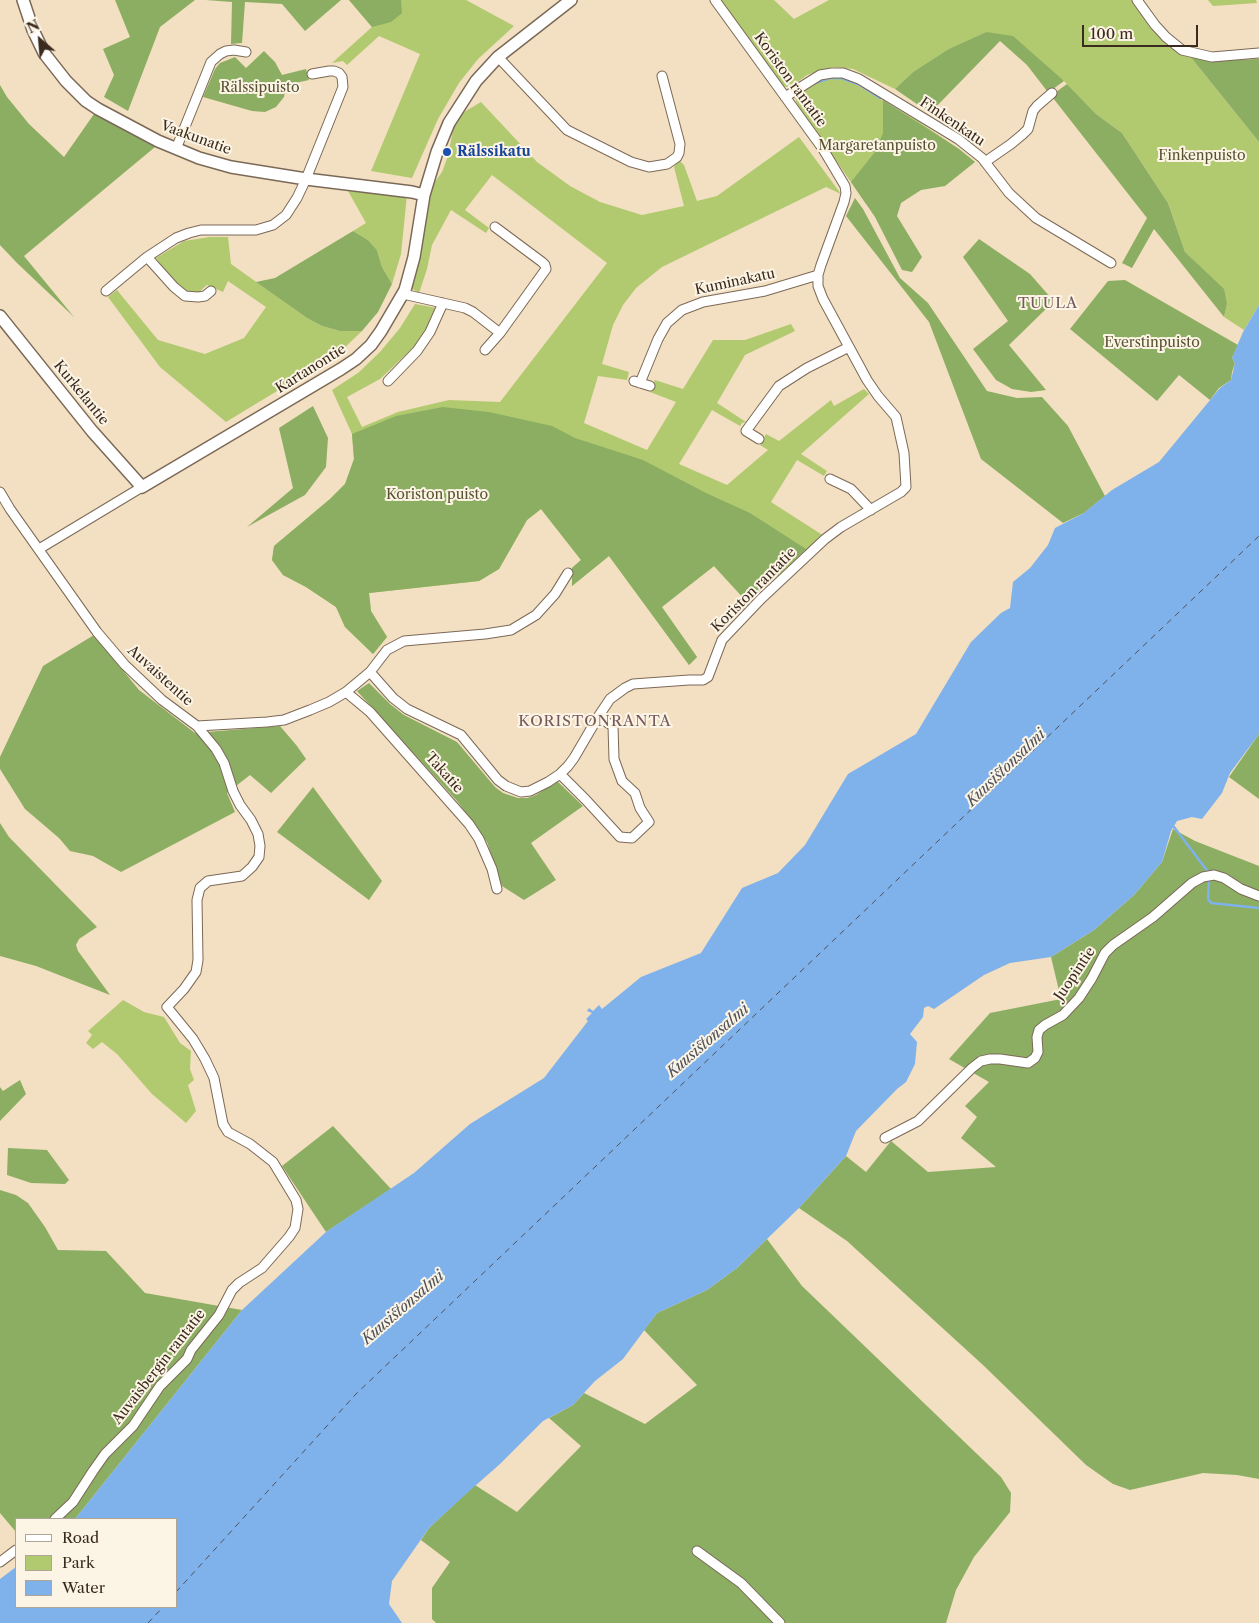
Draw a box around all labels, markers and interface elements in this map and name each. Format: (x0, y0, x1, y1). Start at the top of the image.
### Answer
north arrow (15, 15, 65, 65)
scale bar (1084, 15, 1200, 47)
text: N (24, 16, 43, 37)
text: 100 m (1090, 24, 1133, 43)
street label: Koriston rantatie (750, 30, 830, 130)
park label: Rälssipuisto (220, 80, 300, 96)
street label: Finkenkatu (916, 94, 988, 150)
street label: Vaakunatie (159, 118, 233, 158)
park label: Margaretanpuisto (818, 138, 936, 154)
place label: Rälssikatu (457, 144, 531, 160)
marker: Rälssikatu (441, 146, 453, 158)
park label: Finkenpuisto (1158, 148, 1246, 164)
street label: Kuminakatu (693, 265, 777, 299)
district label: TUULA (1017, 295, 1079, 313)
park label: Everstinpuisto (1104, 335, 1200, 351)
street label: Kartanontie (273, 341, 349, 397)
street label: Kurkelantie (50, 357, 112, 429)
park label: Koriston puisto (386, 487, 488, 503)
street label: Koriston rantatie (708, 544, 800, 636)
street label: Auvaistentie (124, 642, 196, 710)
district label: KORISTONRANTA (517, 713, 673, 731)
water label: Kuusistonsalmi (963, 726, 1049, 810)
street label: Takatie (421, 749, 467, 797)
street label: Juopintie (1051, 944, 1099, 1004)
water label: Kuusistonsalmi (663, 1000, 753, 1082)
water label: Kuusistonsalmi (358, 1267, 448, 1349)
street label: Auvaisbergin rantatie (109, 1306, 209, 1428)
legend (15, 1518, 178, 1608)
text: Road (62, 1528, 99, 1547)
text: Park (62, 1553, 95, 1572)
text: Water (62, 1578, 105, 1597)

